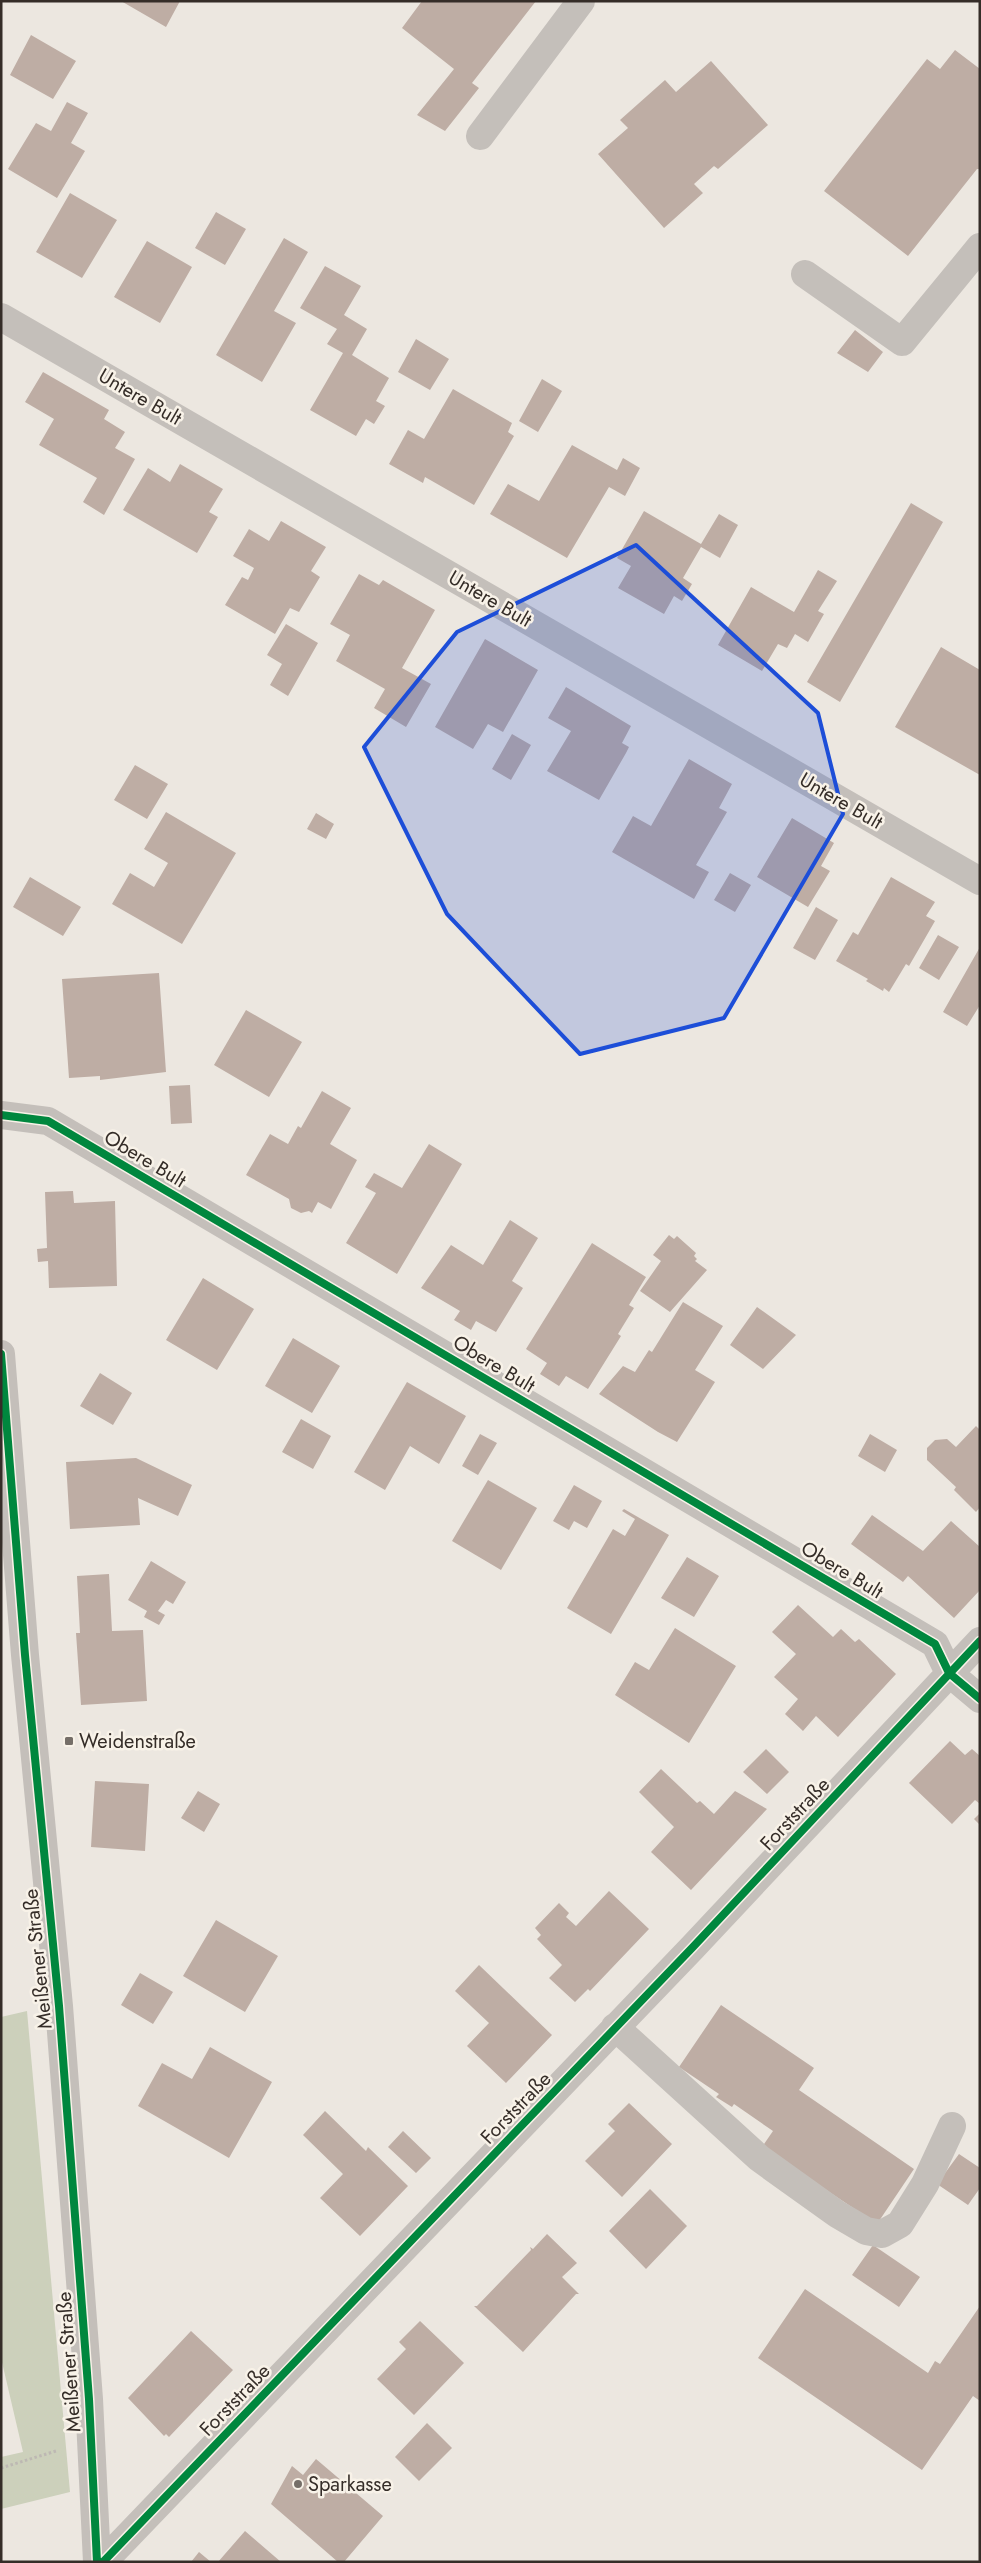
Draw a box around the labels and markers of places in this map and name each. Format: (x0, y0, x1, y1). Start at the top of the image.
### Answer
place label: Weidenstraße (79, 1727, 196, 1756)
marker: Weidenstraße (63, 1735, 75, 1747)
place label: Sparkasse (308, 2470, 392, 2499)
marker: Sparkasse (292, 2478, 304, 2490)

